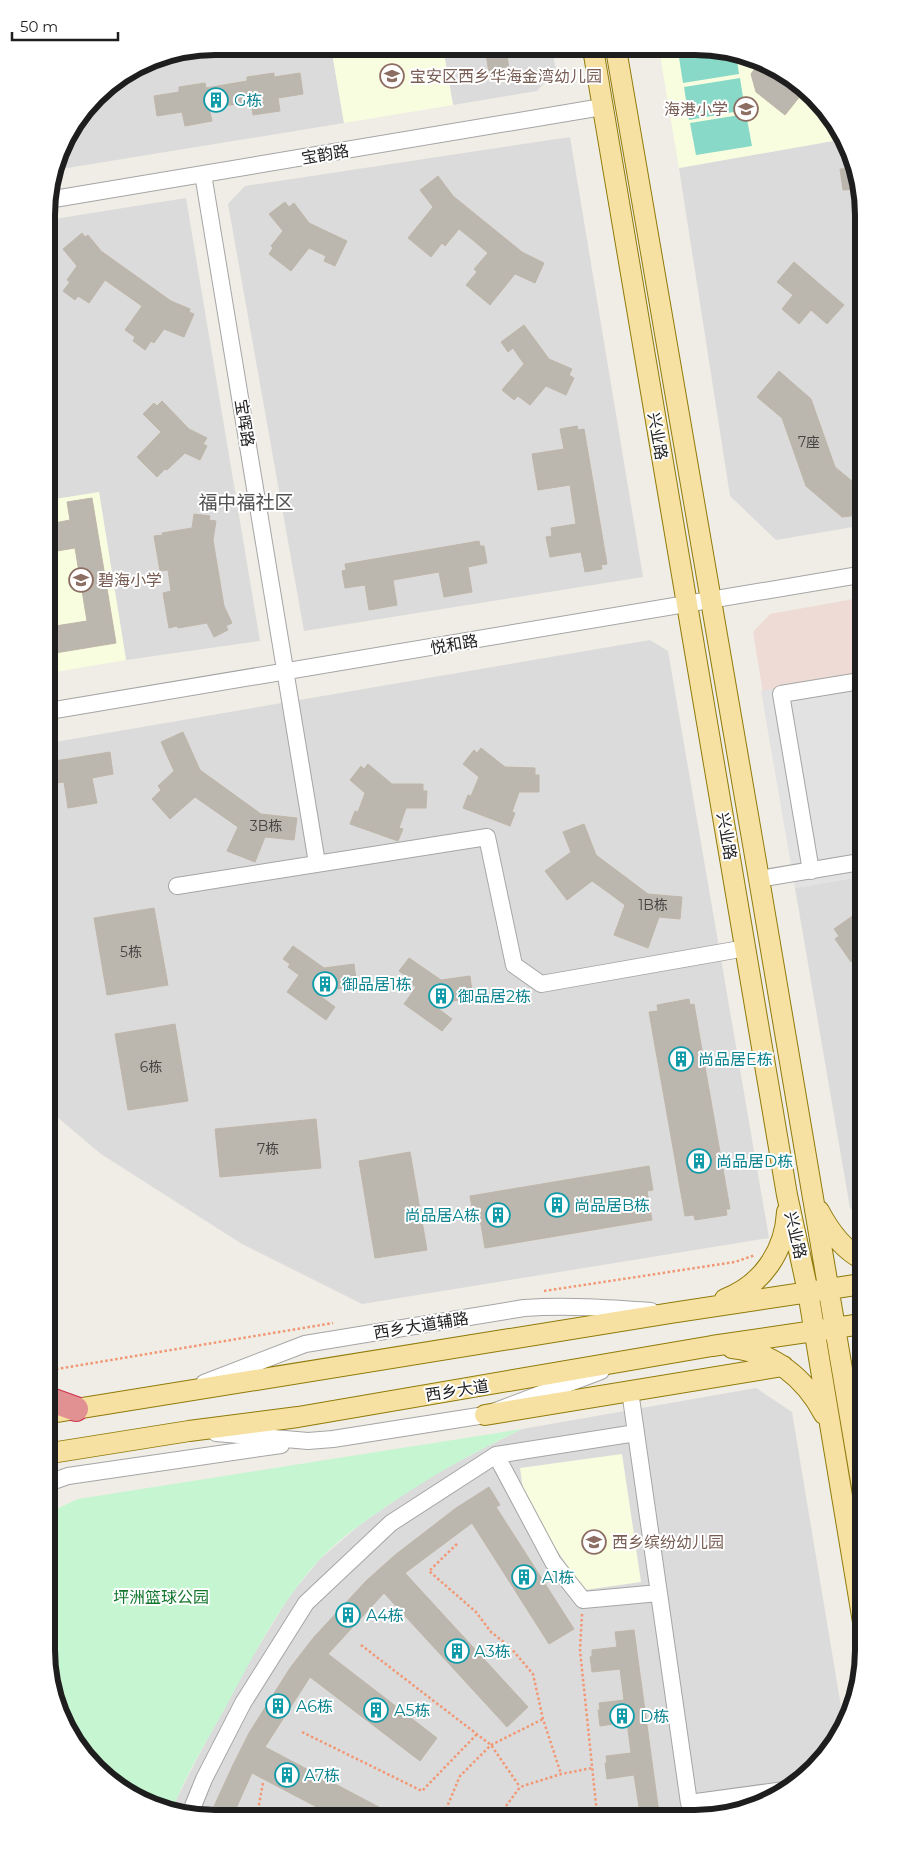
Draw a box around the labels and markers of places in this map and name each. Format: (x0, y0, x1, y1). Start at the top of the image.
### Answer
school or university icon: 宝安区西乡华海金湾幼儿园 (379, 63, 405, 89)
place label: 宝安区西乡华海金湾幼儿园 (410, 67, 602, 86)
building icon: G栋 (203, 87, 229, 113)
place label: G栋 (234, 91, 262, 110)
school or university icon: 海港小学 (733, 96, 759, 122)
place label: 海港小学 (664, 100, 728, 119)
school or university icon: 碧海小学 (68, 567, 94, 593)
place label: 碧海小学 (98, 571, 162, 590)
building icon: 御品居1栋 (312, 971, 338, 997)
place label: 御品居1栋 (342, 975, 412, 994)
building icon: 御品居2栋 (428, 983, 454, 1009)
place label: 御品居2栋 (458, 987, 531, 1006)
building icon: 尚品居E栋 (668, 1046, 694, 1072)
place label: 尚品居E栋 (698, 1050, 773, 1069)
building icon: 尚品居D栋 (686, 1148, 712, 1174)
place label: 尚品居D栋 (716, 1152, 793, 1171)
building icon: 尚品居B栋 (544, 1192, 570, 1218)
place label: 尚品居B栋 (574, 1196, 650, 1215)
building icon: 尚品居A栋 (485, 1202, 511, 1228)
place label: 尚品居A栋 (405, 1206, 480, 1225)
school or university icon: 西乡缤纷幼儿园 (581, 1529, 607, 1555)
place label: 西乡缤纷幼儿园 (612, 1533, 724, 1552)
building icon: A1栋 (511, 1564, 537, 1590)
place label: A1栋 (542, 1568, 575, 1587)
building icon: A4栋 (335, 1602, 361, 1628)
place label: A4栋 (366, 1606, 404, 1625)
building icon: A3栋 (444, 1638, 470, 1664)
place label: A3栋 (474, 1642, 511, 1661)
building icon: A6栋 (265, 1693, 291, 1719)
place label: A6栋 (296, 1697, 333, 1716)
building icon: A5栋 (363, 1697, 389, 1723)
place label: A5栋 (394, 1701, 431, 1720)
building icon: D栋 (609, 1703, 635, 1729)
place label: D栋 (640, 1707, 669, 1726)
building icon: A7栋 (274, 1762, 300, 1788)
place label: A7栋 (304, 1766, 340, 1785)

